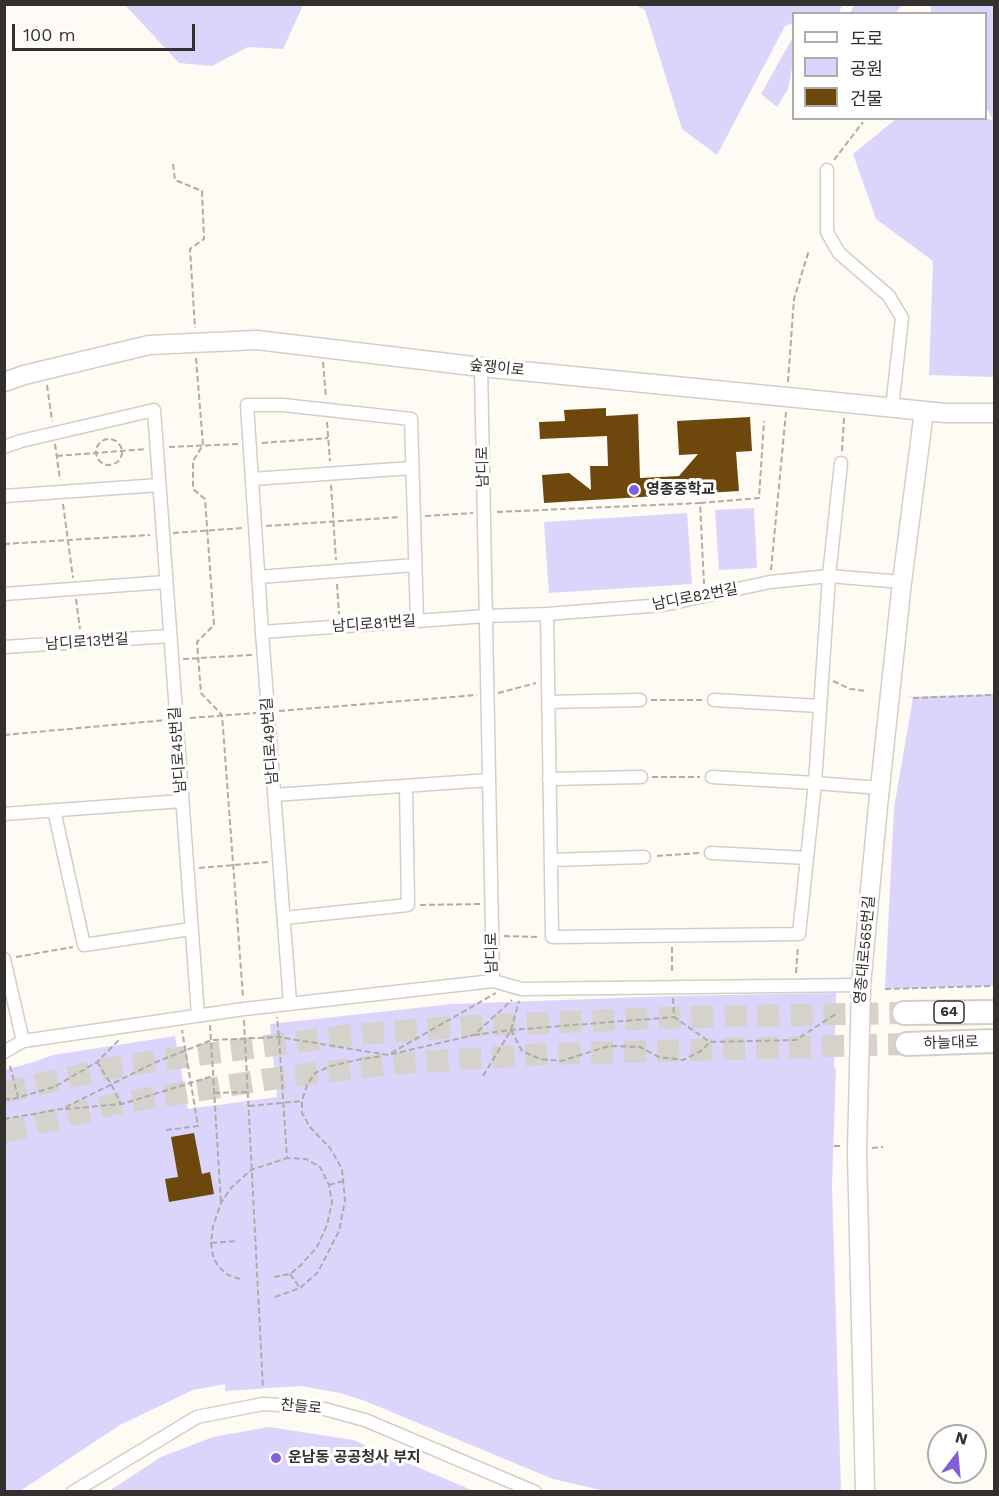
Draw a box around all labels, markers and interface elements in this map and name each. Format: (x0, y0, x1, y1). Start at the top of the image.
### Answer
scale bar (15, 12, 198, 50)
legend (792, 12, 987, 120)
text: 100 m (23, 24, 76, 45)
text: 도로 (850, 28, 883, 49)
text: 공원 (850, 58, 883, 79)
text: 건물 (850, 88, 883, 109)
street label: 숲쟁이로 (469, 356, 525, 380)
street label: 남디로 (474, 446, 492, 488)
place label: 영종중학교 (646, 481, 715, 499)
marker: 영종중학교 (627, 483, 641, 497)
street label: 남디로82번길 (651, 580, 739, 614)
street label: 남디로81번길 (331, 612, 417, 636)
street label: 남디로13번길 (45, 630, 129, 654)
street label: 남디로49번길 (258, 697, 282, 785)
street label: 남디로45번길 (166, 706, 190, 794)
street label: 영종대로565번길 (851, 895, 879, 1005)
street label: 남디로 (483, 932, 501, 974)
road number: 64 (934, 1001, 964, 1023)
street label: 하늘대로 (923, 1033, 979, 1053)
street label: 찬들로 (279, 1396, 323, 1418)
north arrow (927, 1424, 987, 1484)
text: N (953, 1427, 970, 1449)
place label: 운남동 공공청사 부지 (288, 1449, 421, 1467)
marker: 운남동 공공청사 부지 (269, 1451, 283, 1465)

